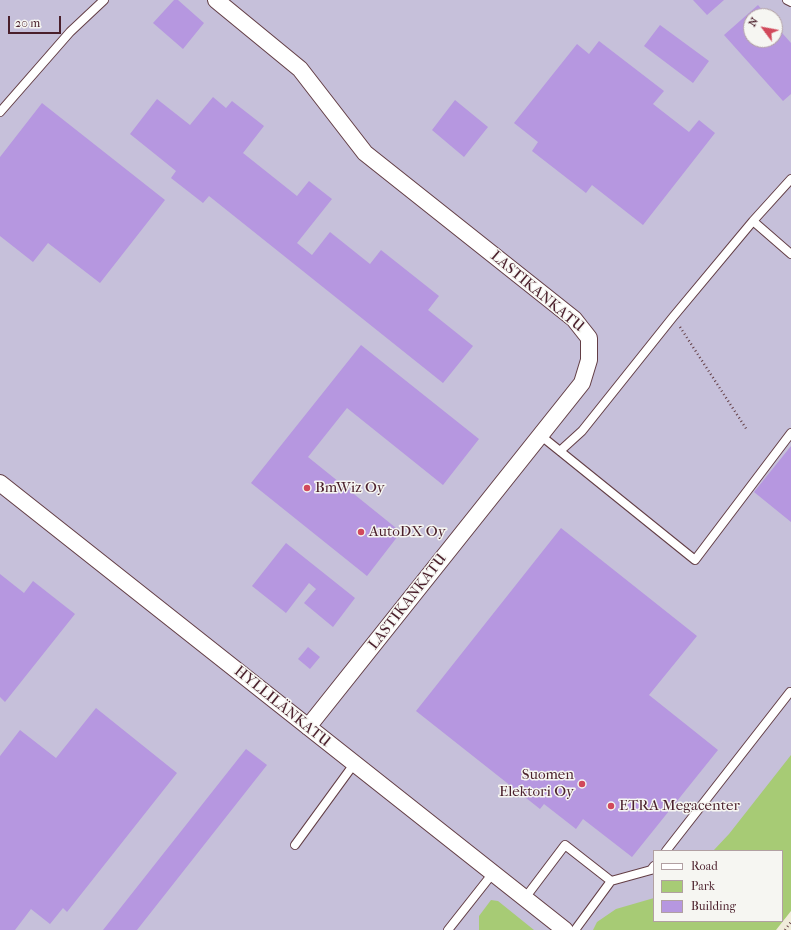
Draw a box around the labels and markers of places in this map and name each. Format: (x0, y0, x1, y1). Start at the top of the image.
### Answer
place label: BmWiz Oy (315, 479, 385, 497)
marker: BmWiz Oy (302, 483, 312, 493)
place label: AutoDX Oy (369, 523, 446, 541)
marker: AutoDX Oy (356, 527, 366, 537)
place label: Suomen Elektori Oy (499, 766, 574, 801)
marker: Suomen Elektori Oy (577, 779, 587, 789)
place label: ETRA Megacenter (619, 797, 740, 815)
marker: ETRA Megacenter (606, 801, 616, 811)

